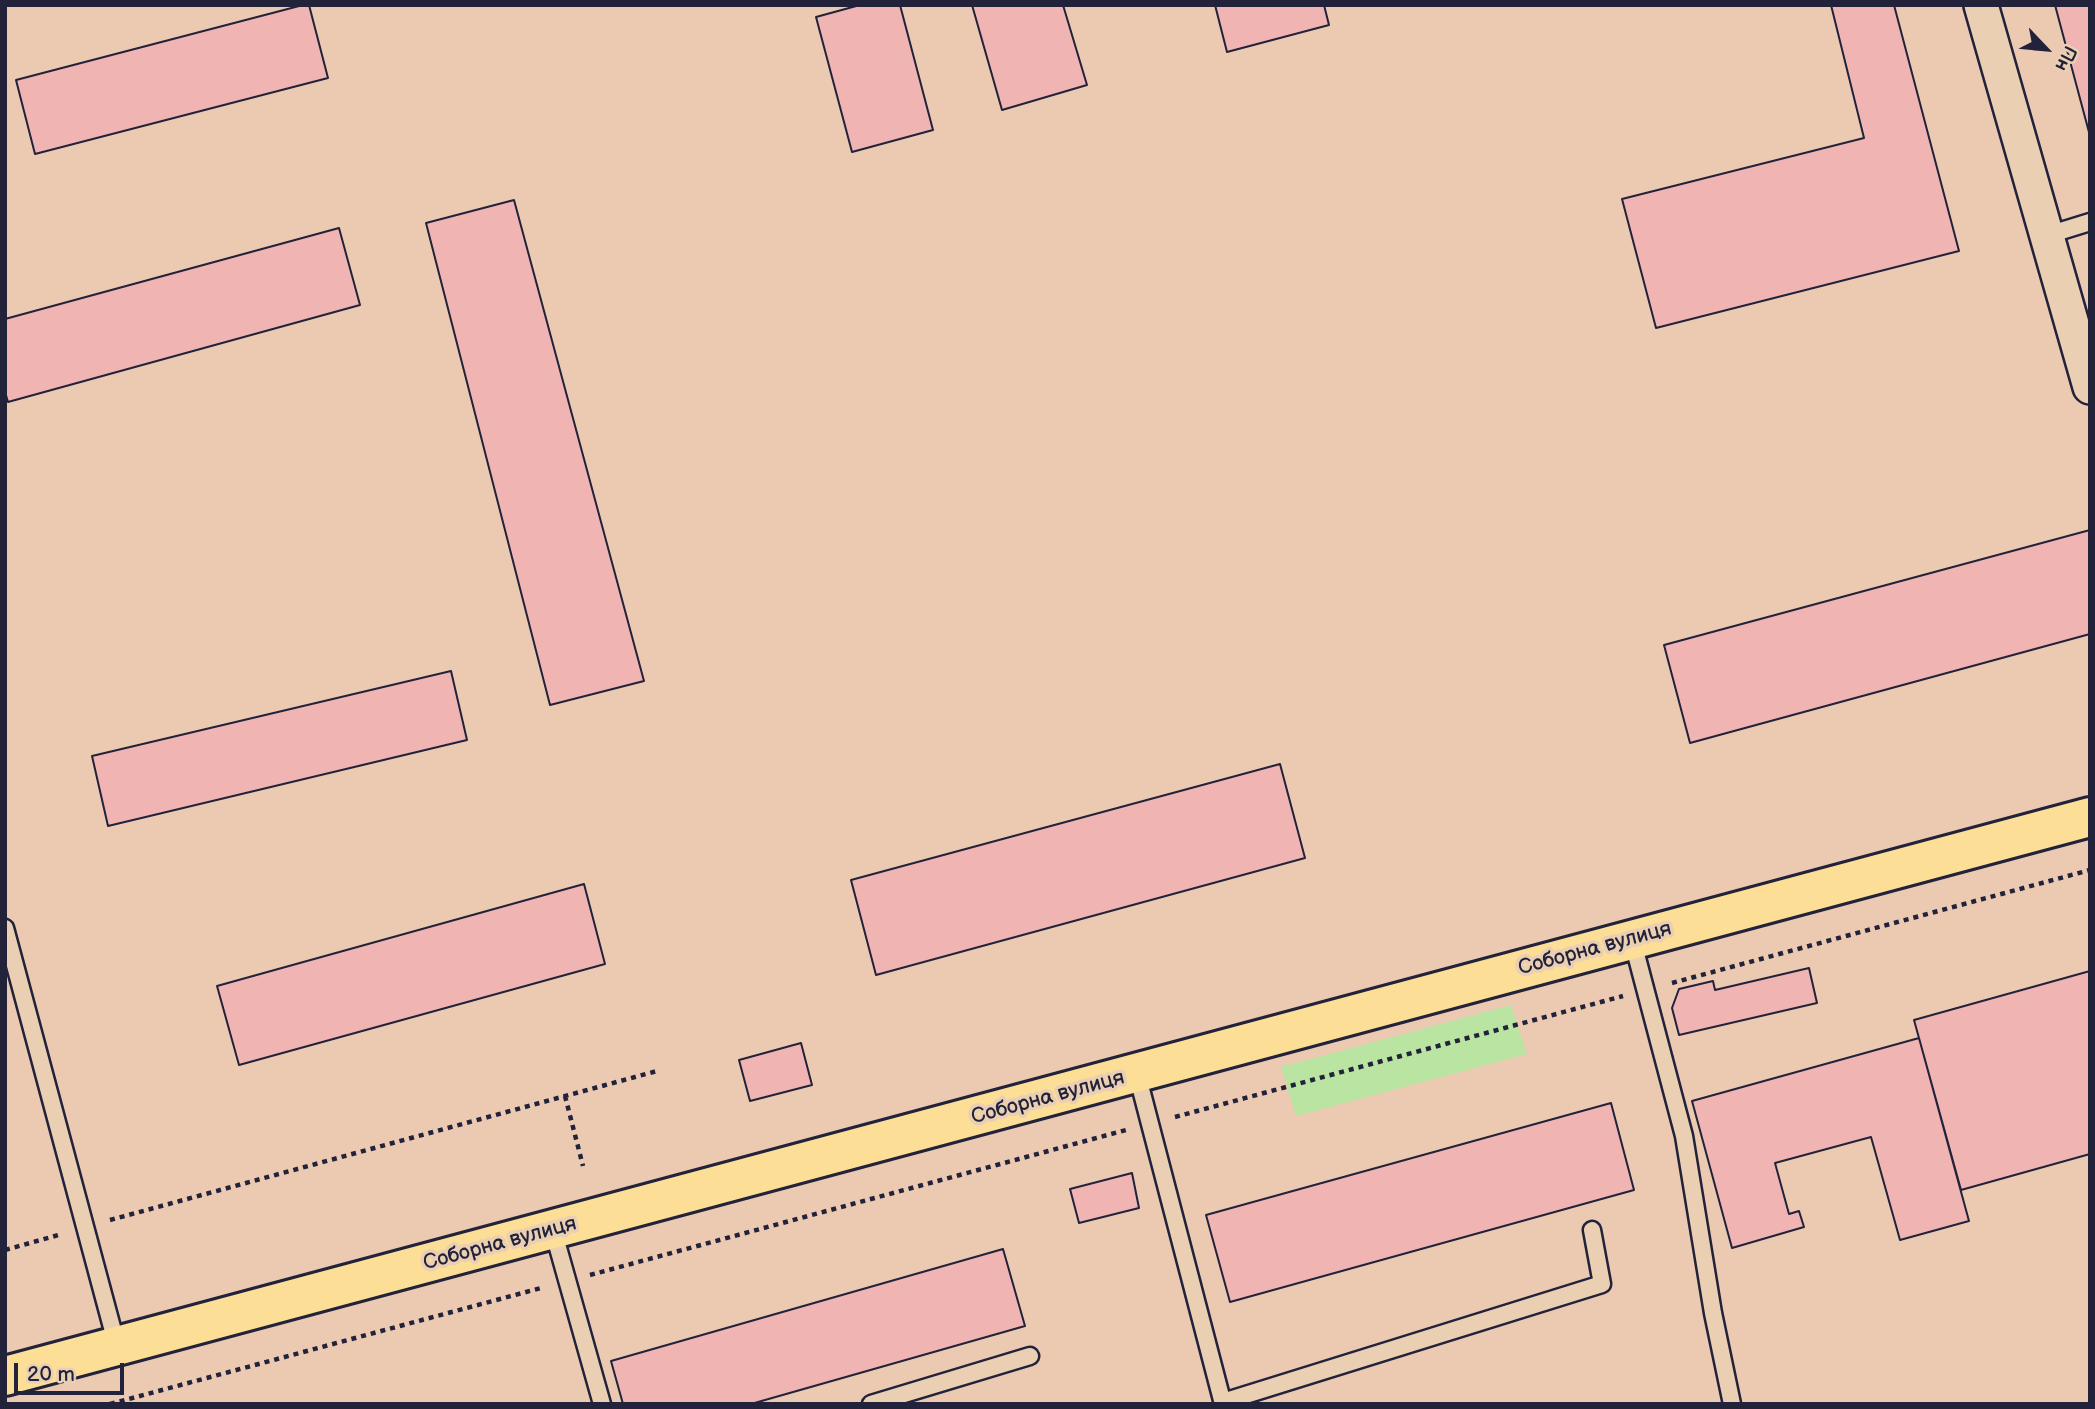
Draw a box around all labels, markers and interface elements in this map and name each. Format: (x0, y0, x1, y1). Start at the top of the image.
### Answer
north arrow (2011, 14, 2081, 84)
text: Пн (2049, 42, 2081, 75)
street label: Соборна вулиця (1516, 916, 1674, 982)
street label: Соборна вулиця (969, 1065, 1127, 1131)
street label: Соборна вулиця (421, 1211, 579, 1277)
scale bar (18, 1350, 128, 1394)
text: 20 m (27, 1362, 75, 1387)

